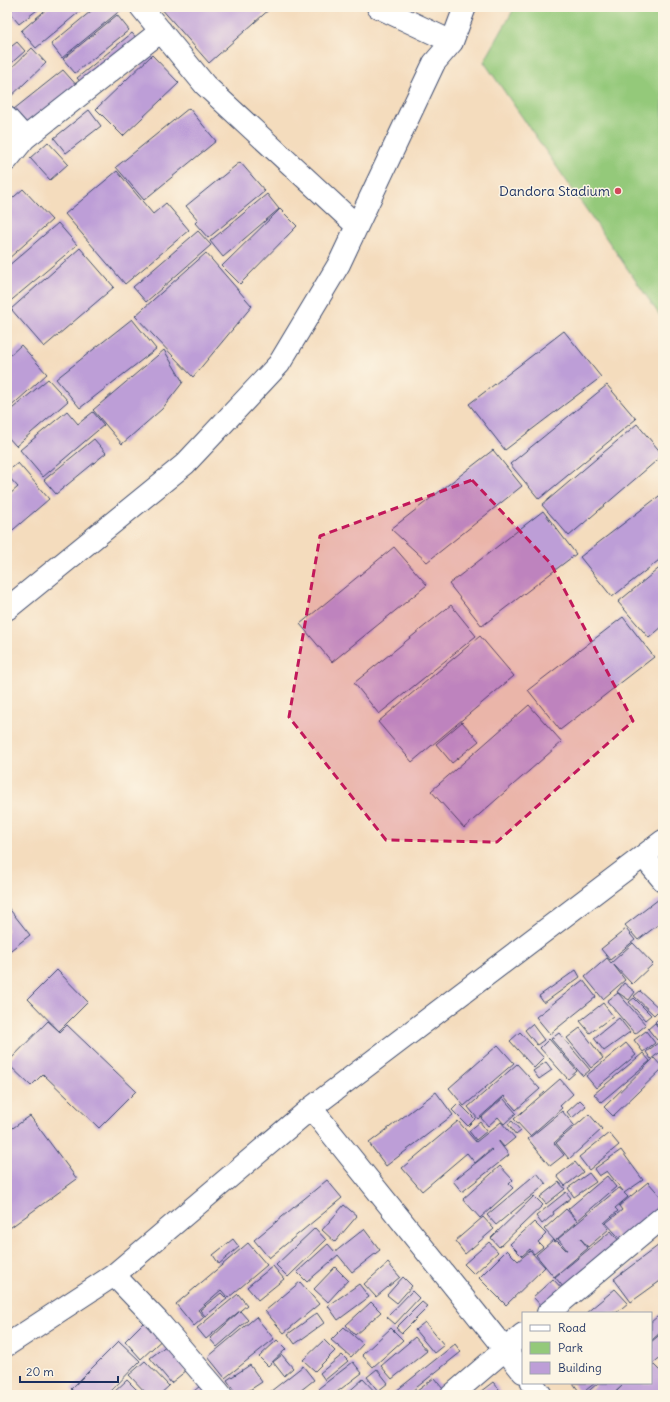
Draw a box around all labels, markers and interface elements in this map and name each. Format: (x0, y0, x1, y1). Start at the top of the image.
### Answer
place label: Dandora Stadium (499, 182, 610, 200)
marker: Dandora Stadium (613, 186, 623, 196)
legend (522, 1312, 652, 1384)
text: Road (558, 1320, 586, 1335)
text: Park (558, 1340, 583, 1355)
scale bar (20, 1358, 118, 1384)
text: Building (558, 1360, 602, 1375)
text: 20 m (26, 1364, 54, 1379)

